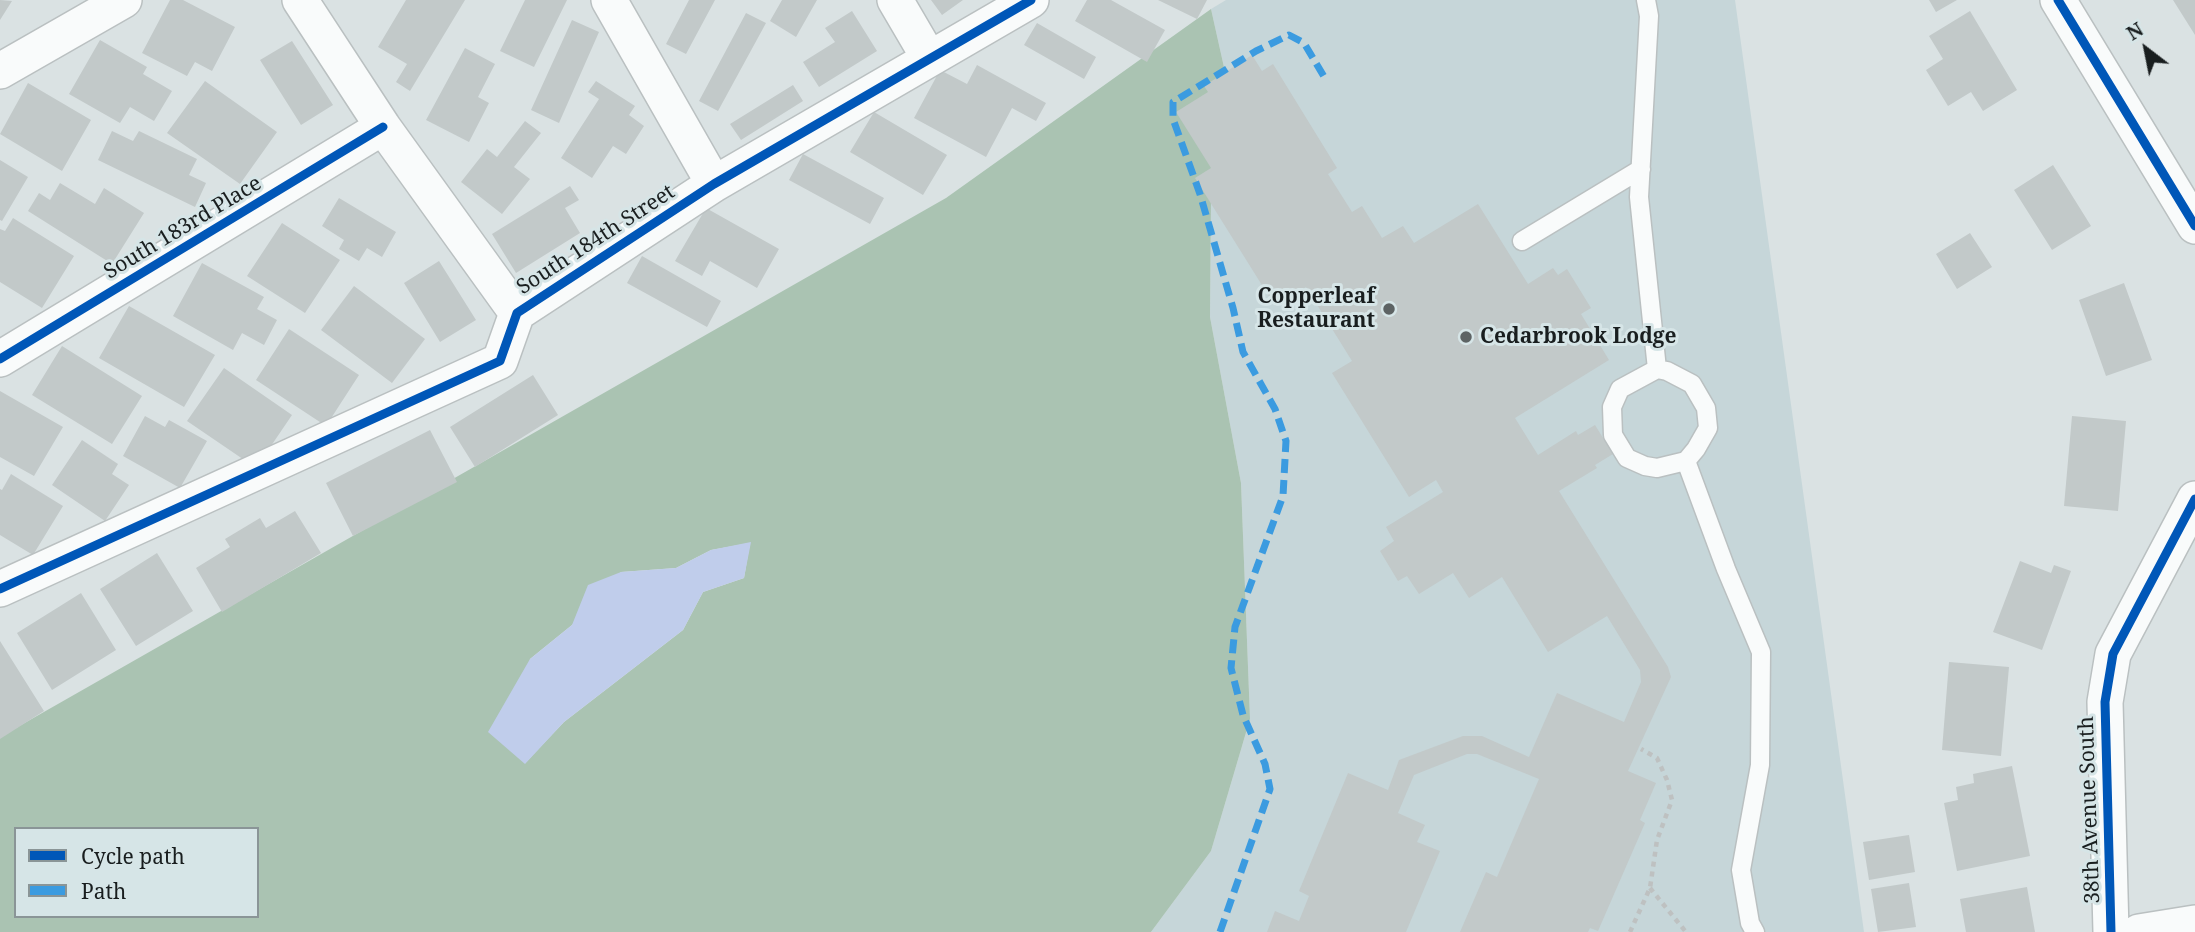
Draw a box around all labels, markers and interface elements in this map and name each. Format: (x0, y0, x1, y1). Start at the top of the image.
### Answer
north arrow (2111, 14, 2181, 84)
text: N (2122, 16, 2148, 46)
street label: South 183rd Place (100, 171, 266, 285)
street label: South 184th Street (512, 180, 680, 300)
place label: Copperleaf Restaurant (1257, 284, 1375, 334)
marker: Copperleaf Restaurant (1381, 301, 1397, 317)
place label: Cedarbrook Lodge (1480, 324, 1677, 350)
marker: Cedarbrook Lodge (1458, 329, 1474, 345)
street label: 38th Avenue South (2074, 716, 2106, 904)
legend (14, 827, 259, 918)
text: Cycle path (81, 842, 185, 870)
text: Path (81, 877, 126, 905)

